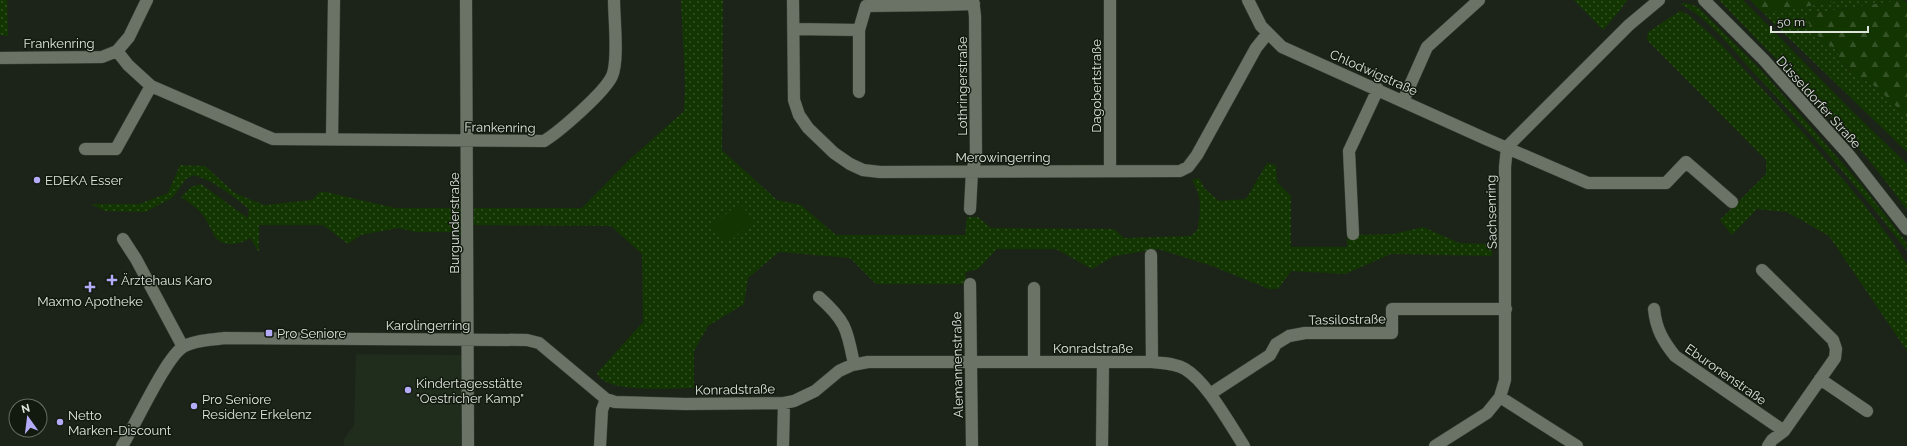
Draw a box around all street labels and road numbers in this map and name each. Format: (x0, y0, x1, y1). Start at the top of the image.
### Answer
street label: Frankenring (23, 36, 95, 51)
street label: Lothringerstraße (955, 36, 970, 136)
street label: Dagobertstraße (1089, 39, 1104, 133)
street label: Chlodwigstraße (1328, 46, 1420, 99)
street label: Düsseldorfer Straße (1773, 53, 1864, 152)
street label: Frankenring (464, 119, 536, 136)
street label: Merowingerring (956, 150, 1051, 165)
street label: Burgunderstraße (447, 172, 462, 274)
street label: Sachsenring (1483, 175, 1500, 249)
street label: Alemannenstraße (949, 311, 966, 418)
street label: Tassilostraße (1308, 311, 1386, 328)
street label: Karolingerring (386, 318, 470, 333)
street label: Konradstraße (1053, 341, 1133, 356)
street label: Eburonenstraße (1682, 341, 1769, 408)
street label: Konradstraße (695, 381, 776, 398)

